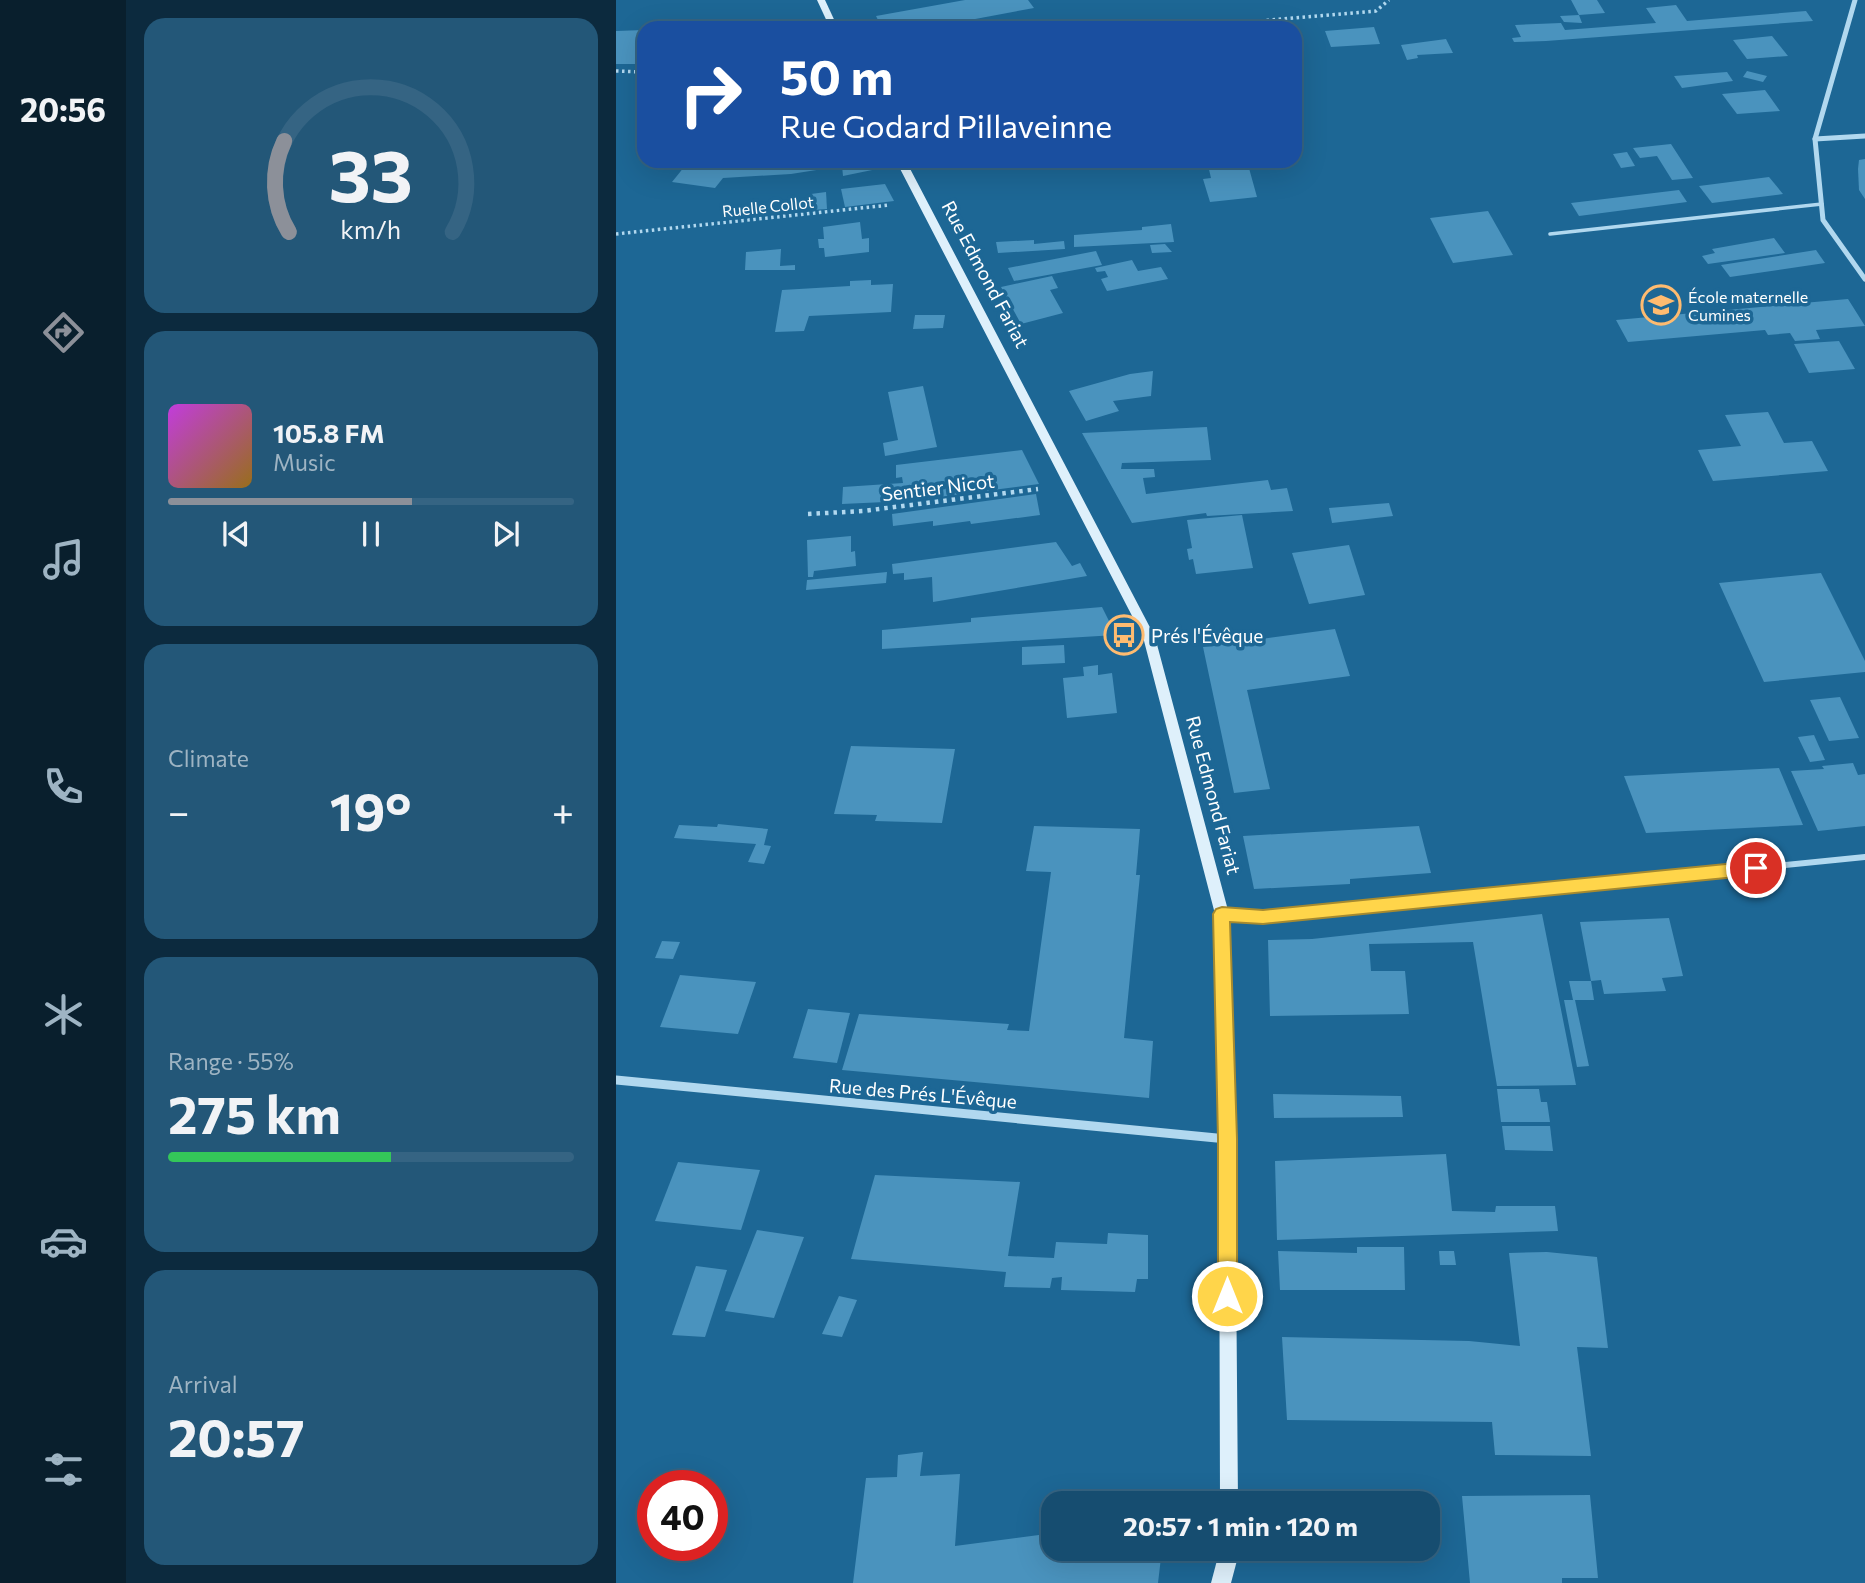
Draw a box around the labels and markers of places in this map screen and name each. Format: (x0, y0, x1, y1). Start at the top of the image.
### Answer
school or university icon: École maternelle Cumines (1640, 284, 1682, 326)
place label: École maternelle Cumines (1688, 287, 1808, 324)
bus stop icon: Prés l'Évêque (1103, 614, 1145, 656)
place label: Prés l'Évêque (1151, 624, 1263, 647)
pin (1726, 838, 1786, 898)

